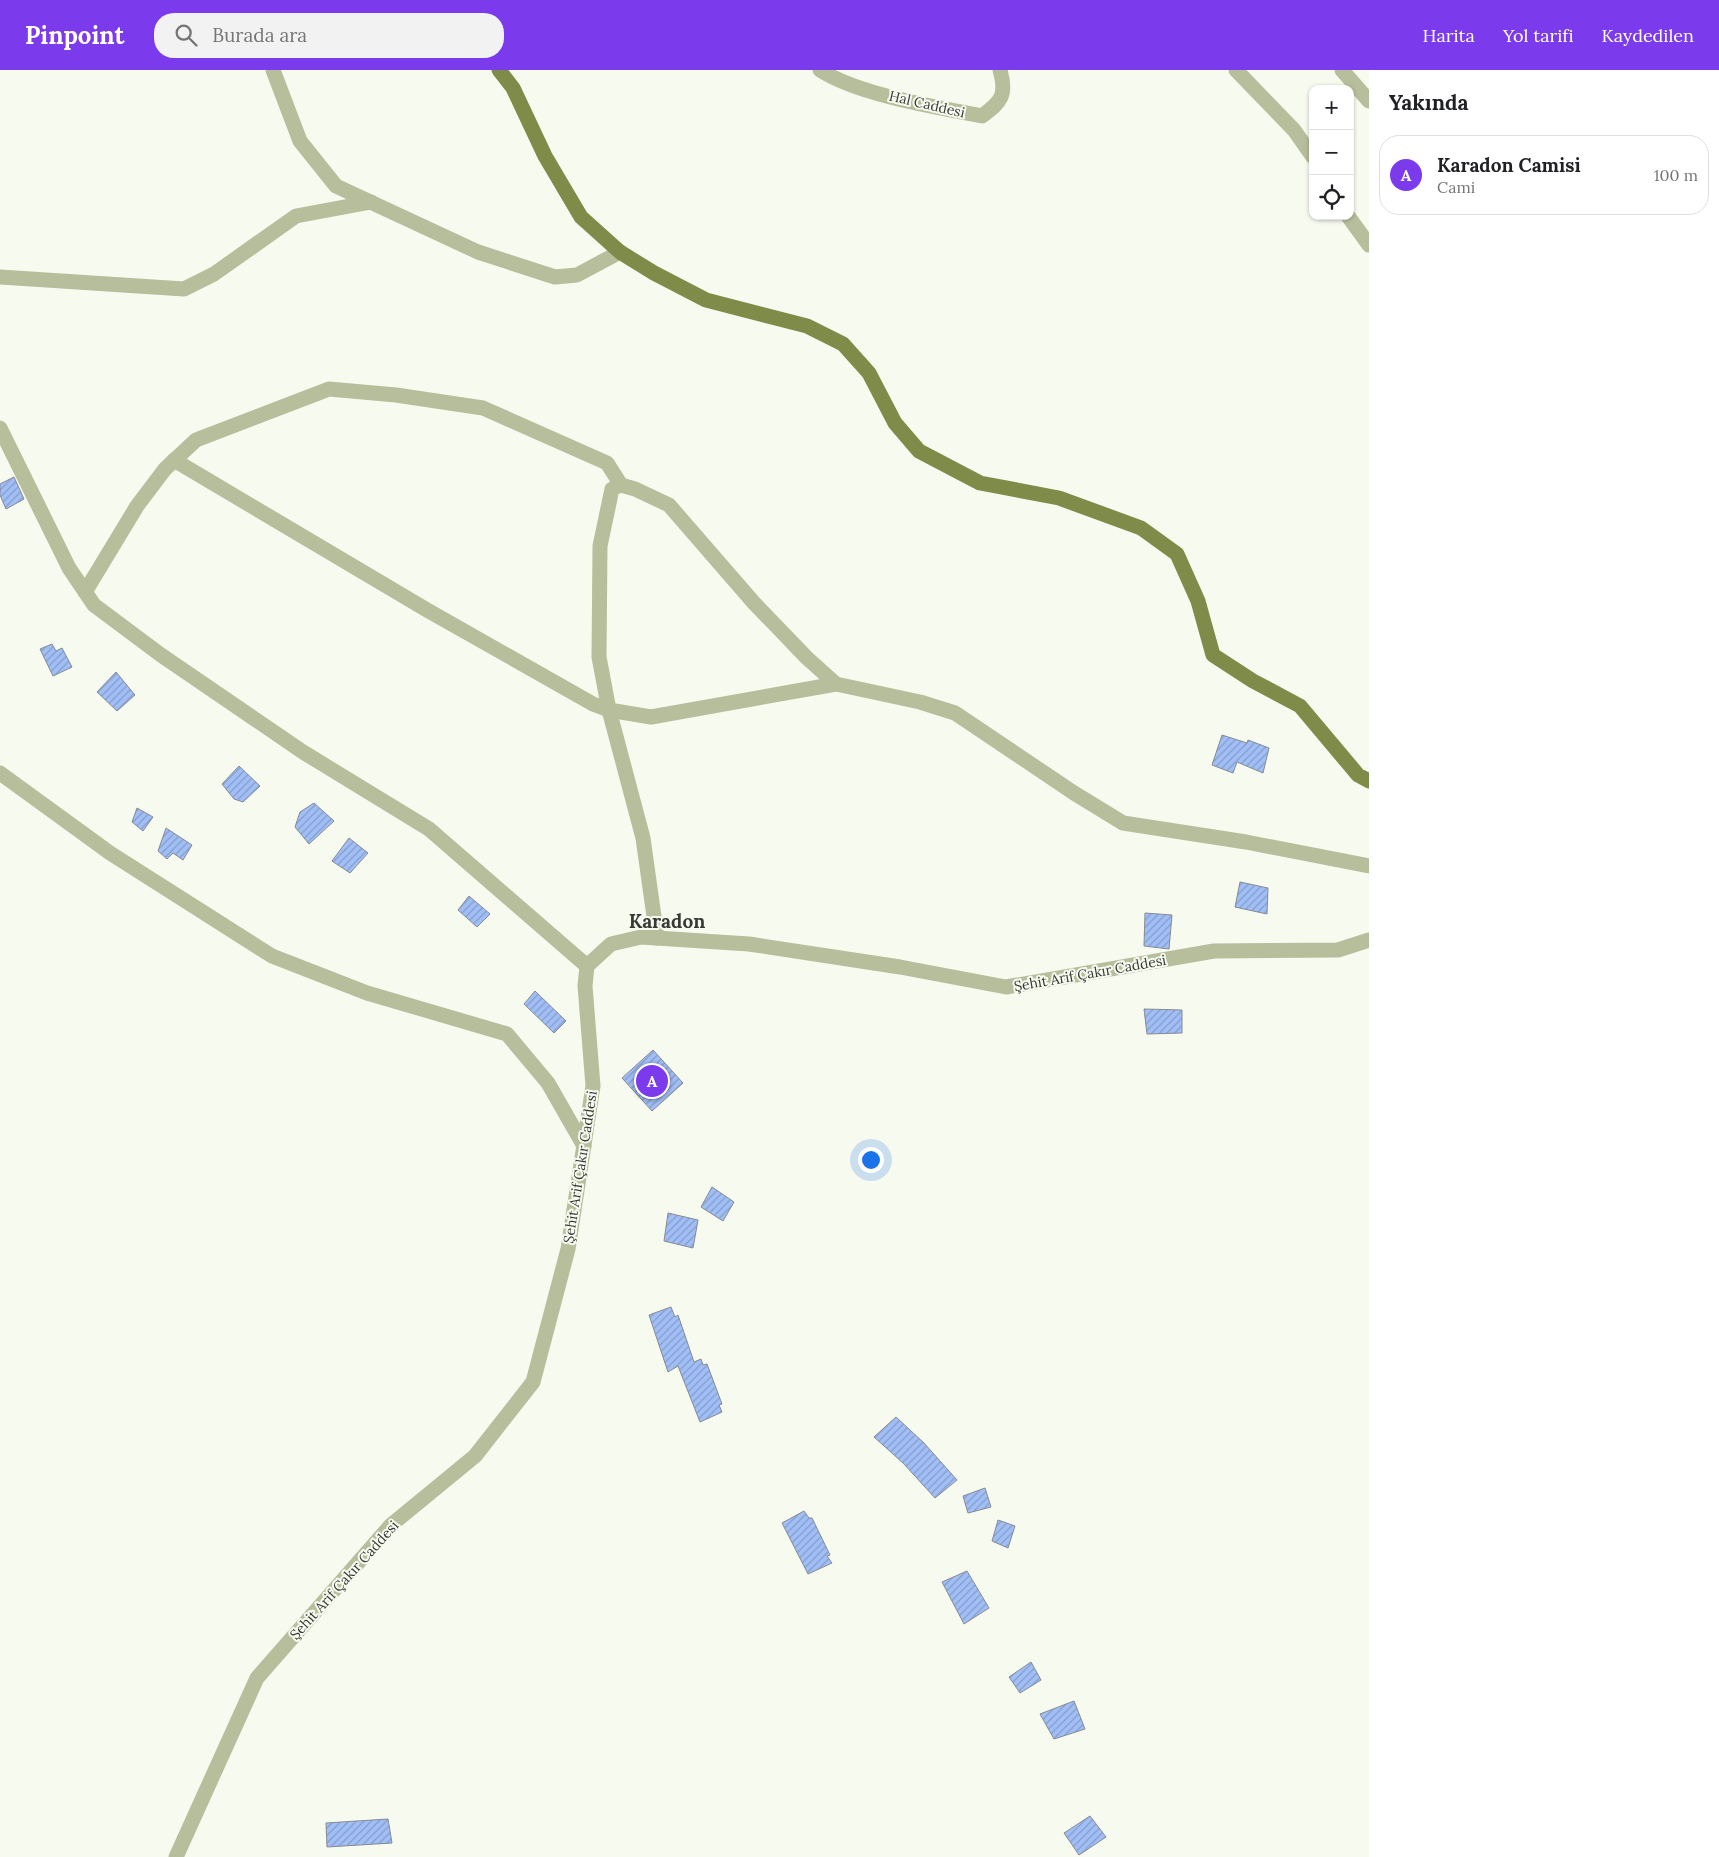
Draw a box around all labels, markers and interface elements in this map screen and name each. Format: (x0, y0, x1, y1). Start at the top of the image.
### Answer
search box (154, 13, 504, 58)
text: Pinpoint (25, 20, 124, 51)
icon: search (172, 21, 200, 49)
text: Burada ara (212, 23, 307, 47)
text: Harita (1423, 24, 1475, 47)
text: Yol tarifi (1503, 24, 1573, 47)
text: Kaydedilen (1601, 24, 1694, 47)
map controls (1309, 85, 1354, 220)
button: + (1309, 85, 1354, 130)
street label: Hal Caddesi (887, 87, 967, 121)
text: Yakında (1389, 89, 1469, 116)
button: − (1309, 130, 1354, 175)
text: Karadon Camisi (1437, 153, 1581, 177)
text: A (1401, 165, 1411, 185)
text: 100 m (1654, 165, 1698, 185)
button: locate (1309, 175, 1354, 220)
text: Cami (1437, 177, 1475, 197)
district label: Karadon (629, 909, 705, 933)
street label: Şehit Arif Çakır Caddesi (1013, 951, 1167, 995)
pin: A (636, 1062, 668, 1100)
street label: Şehit Arif Çakır Caddesi (559, 1089, 601, 1245)
your location (858, 1147, 884, 1173)
street label: Şehit Arif Çakır Caddesi (286, 1517, 402, 1643)

